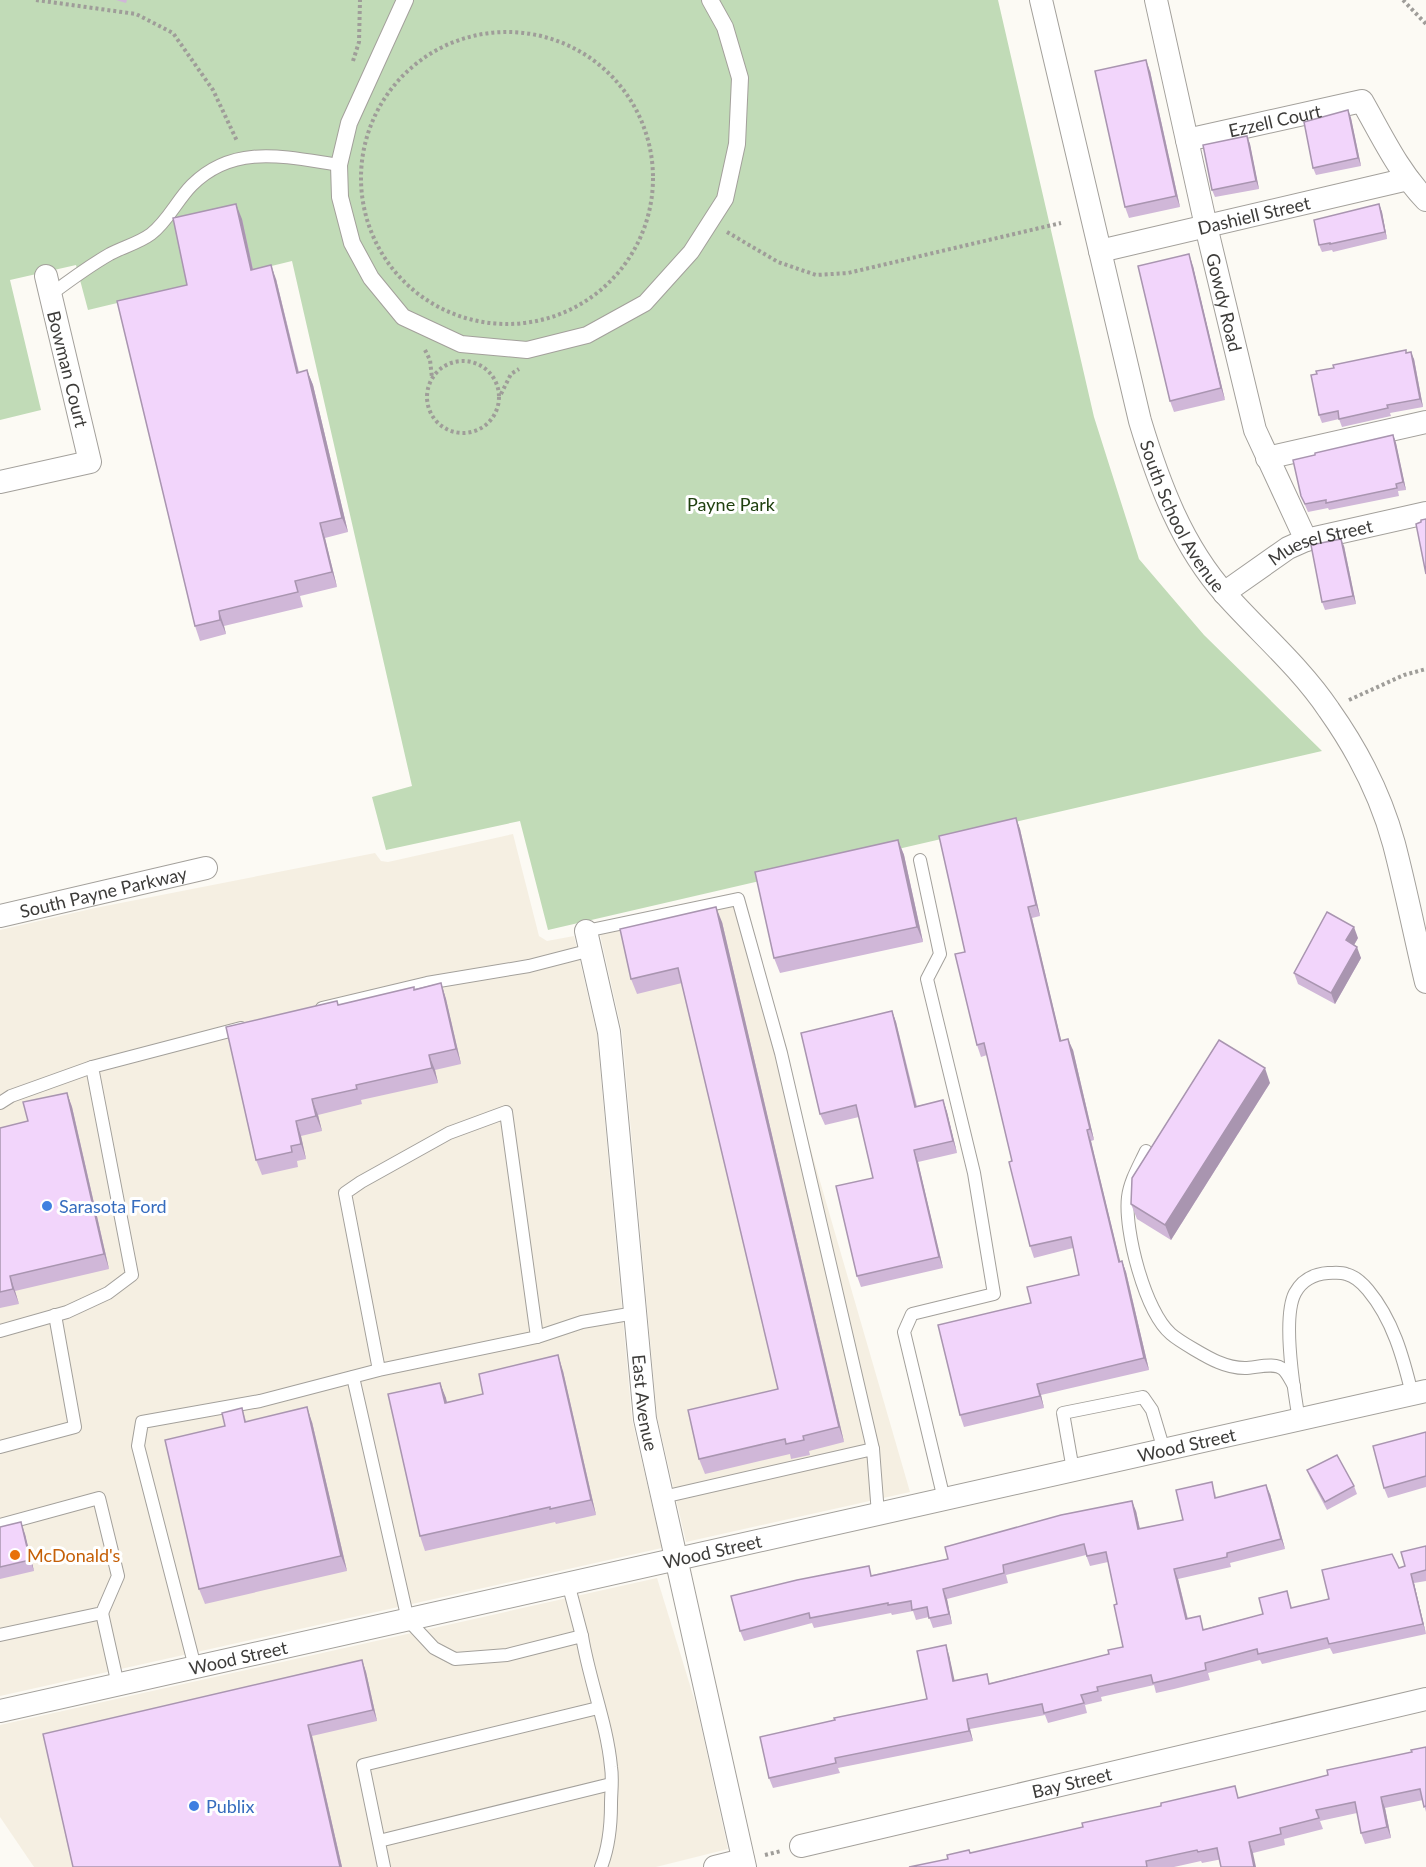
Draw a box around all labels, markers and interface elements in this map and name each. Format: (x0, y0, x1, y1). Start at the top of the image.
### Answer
street label: Ezzell Court (1226, 99, 1324, 141)
street label: Dashiell Street (1196, 191, 1313, 239)
street label: Gowdy Road (1202, 251, 1247, 354)
street label: Bowman Court (43, 309, 93, 430)
street label: South School Avenue (1136, 437, 1230, 597)
park label: Payne Park (687, 493, 776, 515)
street label: Muesel Street (1264, 514, 1375, 570)
street label: South Payne Parkway (17, 862, 190, 922)
place label: Sarasota Ford (59, 1195, 167, 1217)
marker: Sarasota Ford (40, 1199, 54, 1213)
street label: East Avenue (628, 1353, 663, 1453)
street label: Wood Street (1135, 1423, 1238, 1466)
street label: Wood Street (661, 1529, 764, 1573)
place label: McDonald's (27, 1544, 121, 1566)
marker: McDonald's (8, 1548, 22, 1562)
street label: Wood Street (187, 1636, 290, 1679)
street label: Bay Street (1030, 1762, 1114, 1802)
place label: Publix (206, 1795, 254, 1817)
marker: Publix (187, 1799, 201, 1813)

